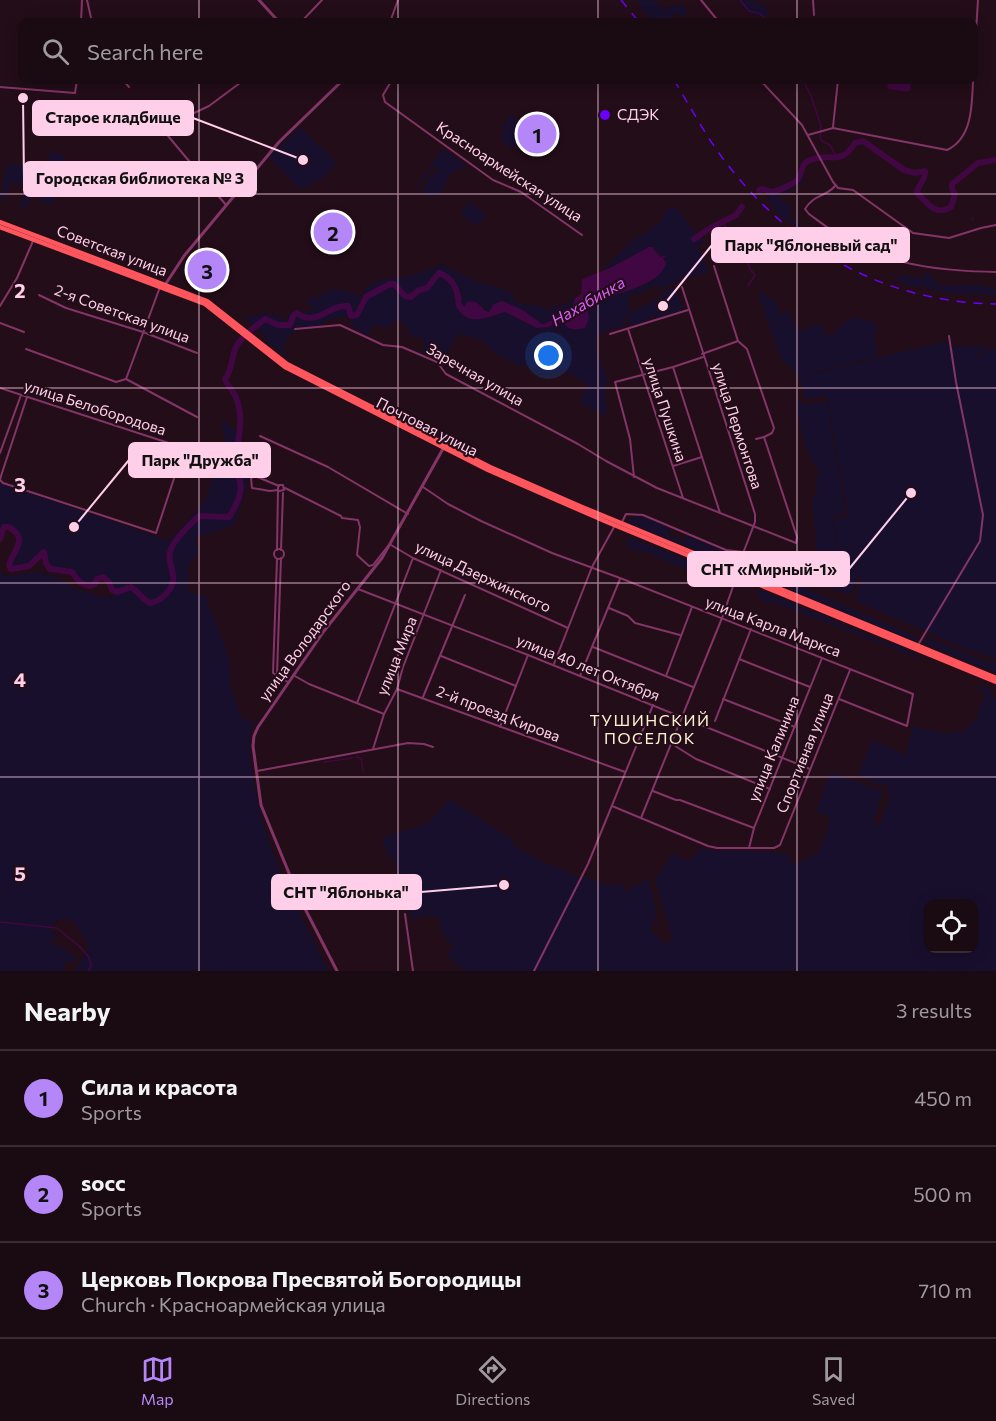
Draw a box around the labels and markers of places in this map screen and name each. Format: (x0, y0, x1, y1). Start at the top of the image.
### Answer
callout: Старое кладбище (33, 101, 193, 135)
place label: СДЭК (617, 105, 659, 123)
marker: СДЭК (598, 108, 612, 122)
pin: 1 (518, 112, 556, 156)
callout: Городская библиотека № 3 (24, 162, 256, 196)
pin: 2 (314, 210, 352, 254)
callout: Парк "Яблоневый сад" (712, 228, 909, 262)
pin: 3 (188, 248, 226, 292)
callout: Парк "Дружба" (129, 443, 270, 477)
callout: СНТ «Мирный-1» (688, 552, 849, 586)
callout: СНТ "Яблонька" (272, 875, 421, 909)

